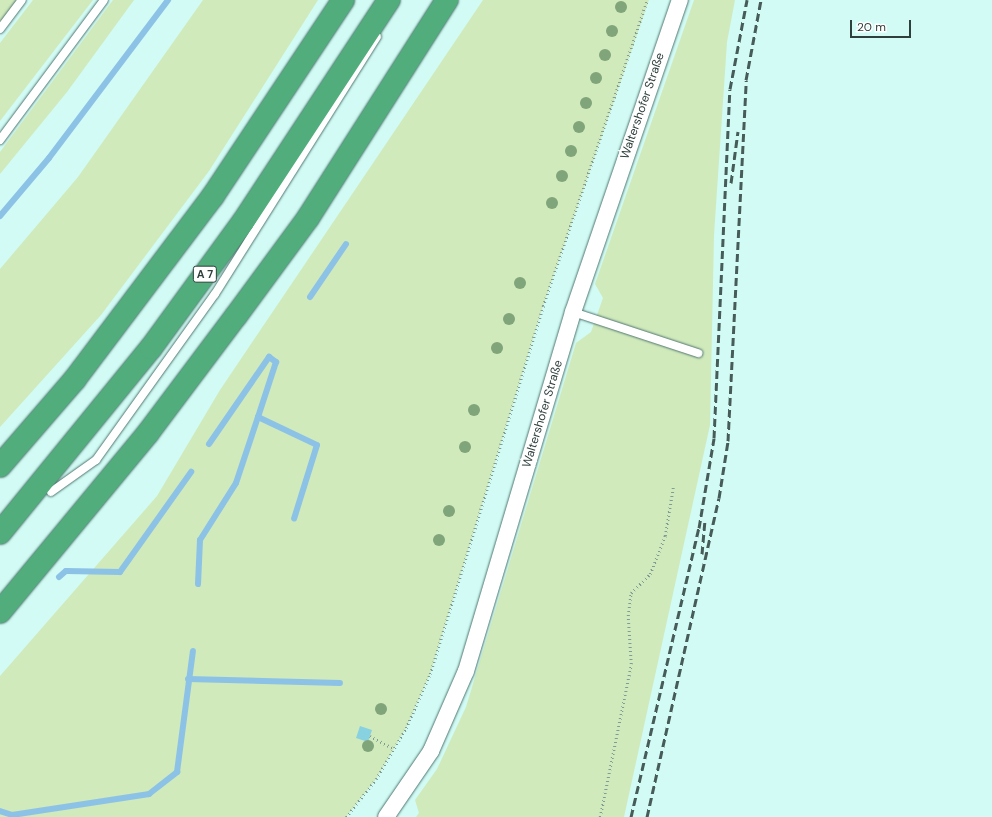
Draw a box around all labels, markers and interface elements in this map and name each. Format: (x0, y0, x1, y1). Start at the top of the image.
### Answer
scale bar (852, 12, 913, 38)
text: 20 m (857, 19, 886, 35)
street label: Waltershofer Straße (618, 51, 668, 161)
road number: A 7 (192, 265, 218, 283)
street label: Waltershofer Straße (520, 359, 566, 469)

